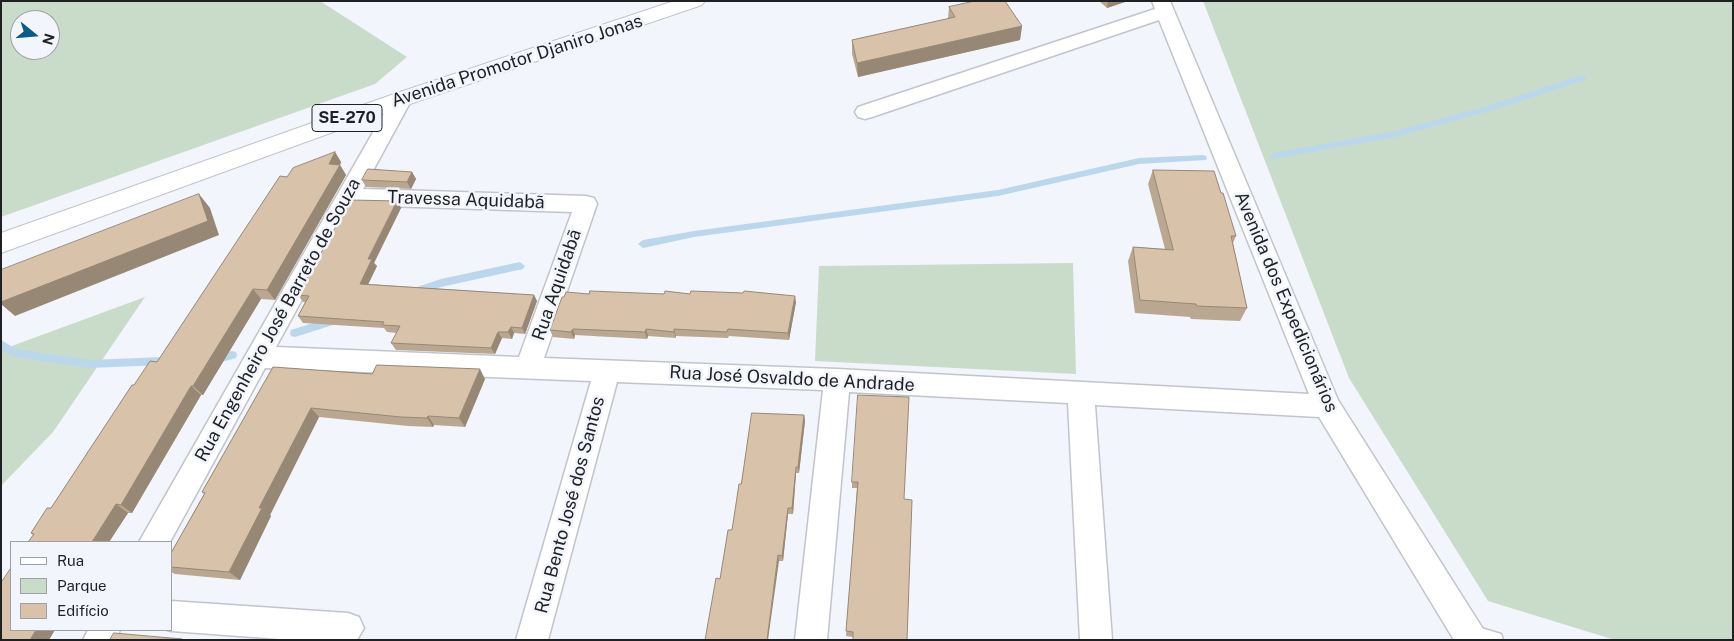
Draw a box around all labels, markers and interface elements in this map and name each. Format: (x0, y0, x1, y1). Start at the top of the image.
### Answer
north arrow (10, 10, 60, 60)
street label: Avenida Promotor Djaniro Jonas (389, 10, 645, 112)
text: N (39, 32, 58, 47)
road number: SE-270 (312, 105, 382, 132)
street label: Rua Engenheiro José Barreto de Souza (191, 175, 365, 465)
street label: Travessa Aquidabã (387, 186, 545, 214)
street label: Avenida dos Expedicionários (1230, 188, 1342, 416)
street label: Rua Aquidabã (528, 226, 586, 344)
street label: Rua José Osvaldo de Andrade (669, 362, 915, 396)
street label: Rua Bento José dos Santos (531, 394, 609, 616)
legend (10, 541, 172, 631)
text: Rua (57, 552, 84, 569)
text: Parque (57, 577, 107, 594)
text: Edifício (57, 602, 109, 619)

